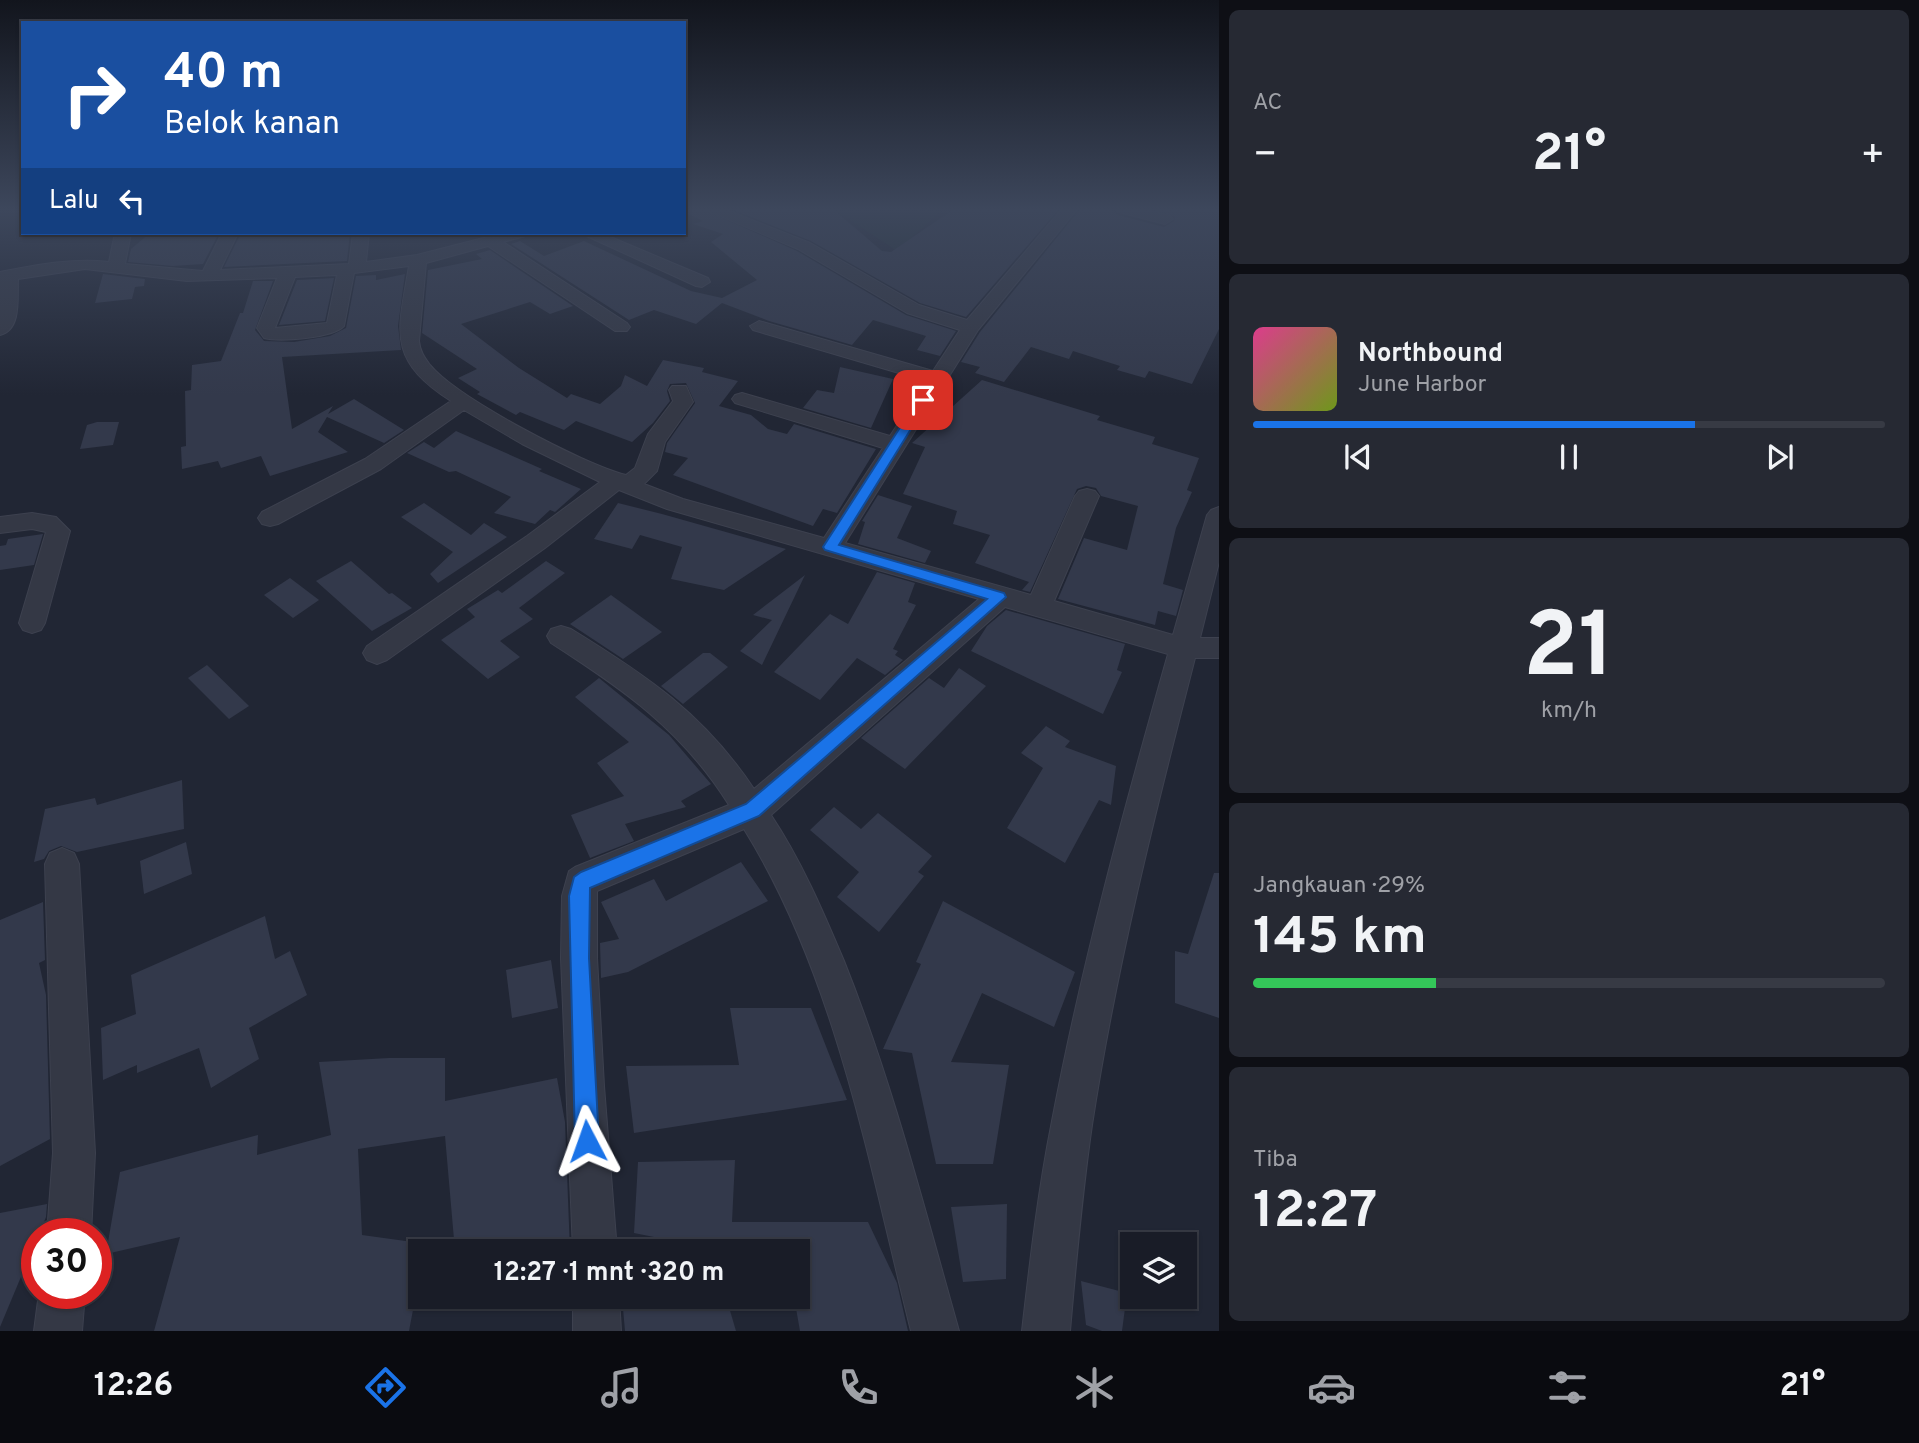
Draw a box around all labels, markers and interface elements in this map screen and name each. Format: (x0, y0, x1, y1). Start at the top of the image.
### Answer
text: 40 m (164, 44, 283, 106)
icon: right (49, 49, 140, 140)
text: AC (1253, 89, 1282, 118)
text: Belok kanan (164, 105, 340, 145)
text: 21° (1532, 123, 1606, 189)
text: − (1253, 132, 1278, 181)
text: + (1860, 132, 1885, 181)
icon: left (113, 182, 151, 220)
text: Lalu (49, 185, 99, 218)
text: Northbound (1358, 338, 1503, 371)
pin (893, 370, 953, 430)
text: June Harbor (1358, 371, 1486, 400)
icon: arrive (904, 381, 942, 419)
icon: previous (1339, 438, 1377, 476)
icon: pause (1550, 438, 1588, 476)
icon: next (1761, 438, 1799, 476)
text: 21 (1523, 594, 1615, 709)
text: km/h (1541, 697, 1597, 726)
text: Jangkauan · 29% (1253, 872, 1425, 901)
text: 145 km (1253, 906, 1427, 972)
position arrow (550, 1104, 624, 1178)
text: Tiba (1253, 1146, 1298, 1175)
text: 12:27 (1253, 1180, 1377, 1246)
speed limit sign: 30 (21, 1218, 112, 1309)
map controls (1120, 1232, 1197, 1309)
button: layers (1120, 1232, 1197, 1309)
text: 12:27 · 1 mnt · 320 m (494, 1257, 724, 1290)
icon: directions (361, 1363, 410, 1412)
icon: music (597, 1363, 646, 1412)
icon: phone (834, 1363, 883, 1412)
icon: climate (1070, 1363, 1119, 1412)
icon: car (1307, 1363, 1356, 1412)
icon: filters (1543, 1363, 1592, 1412)
text: 12:26 (94, 1367, 173, 1407)
text: 21° (1780, 1367, 1825, 1407)

